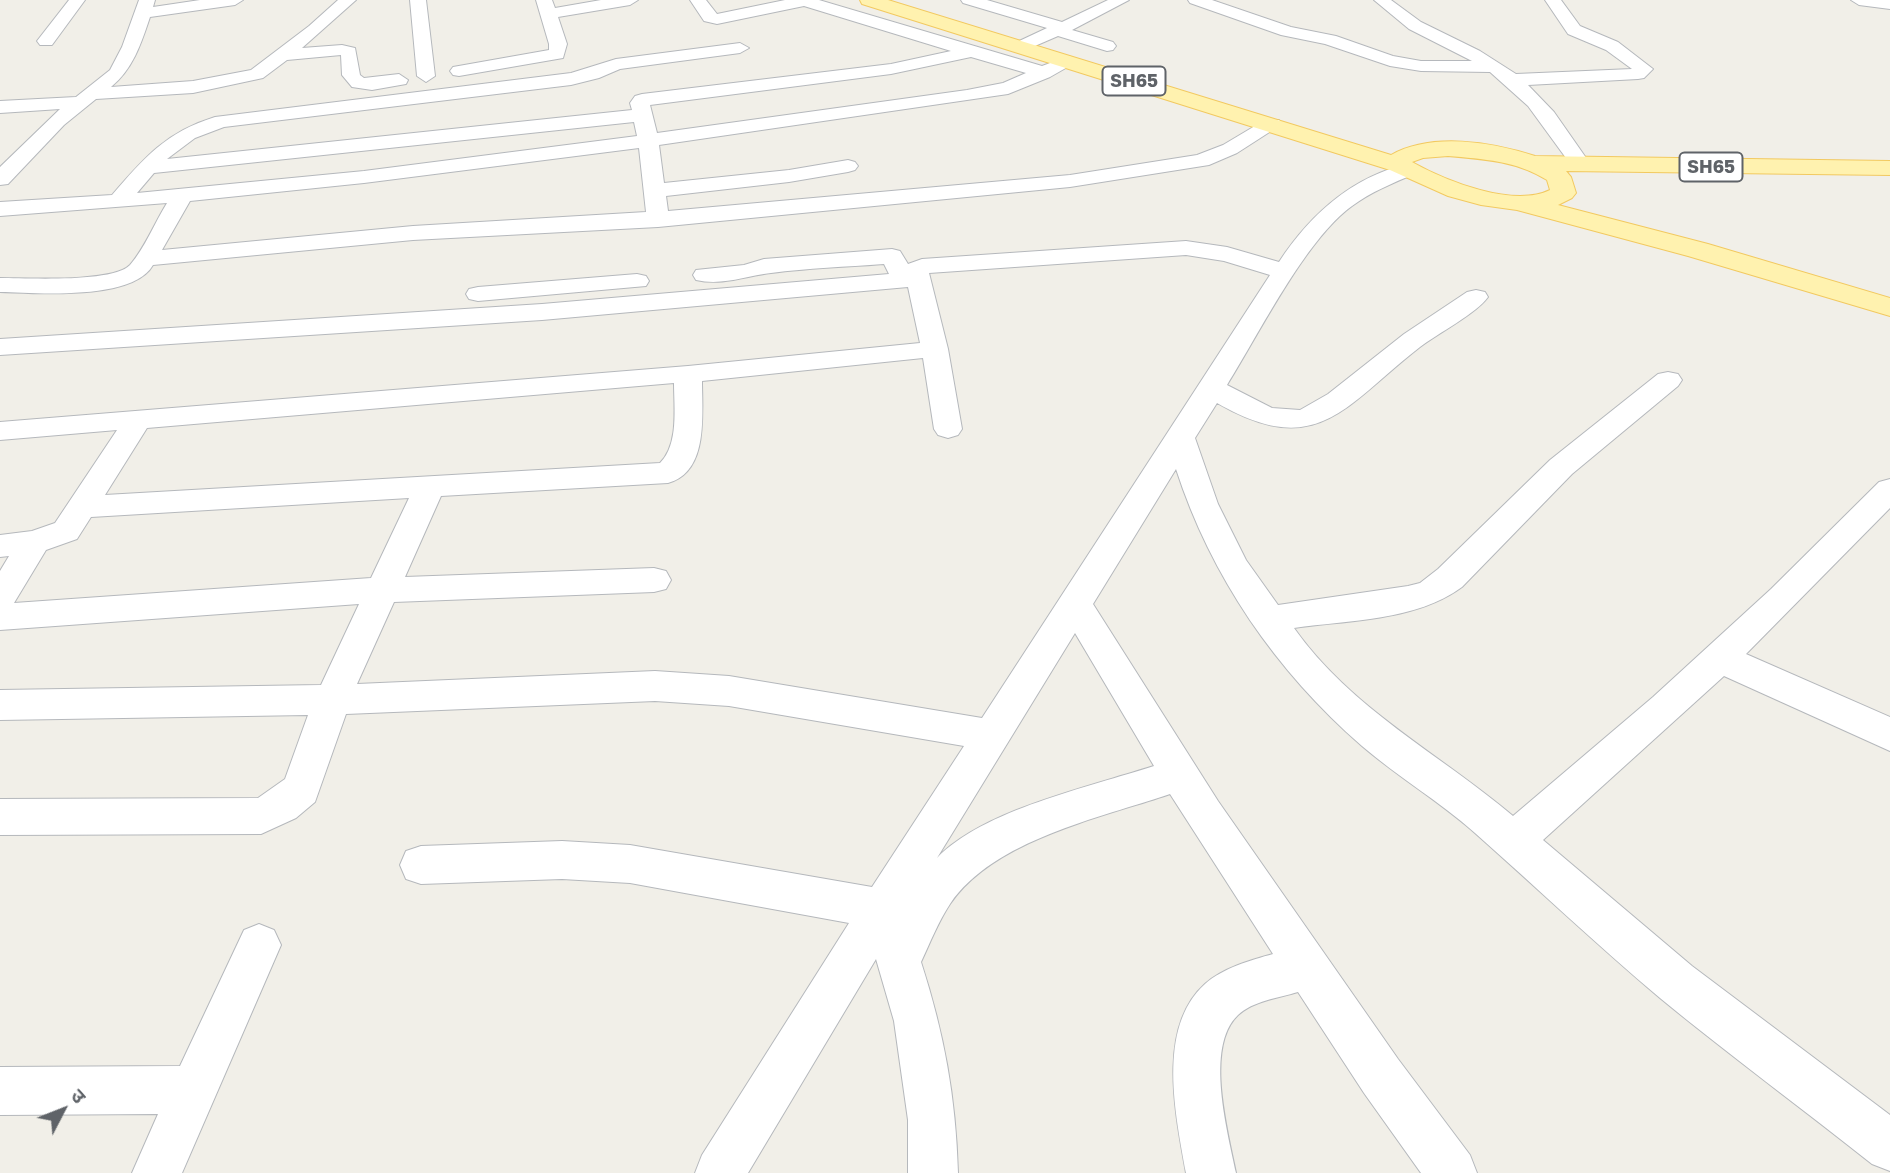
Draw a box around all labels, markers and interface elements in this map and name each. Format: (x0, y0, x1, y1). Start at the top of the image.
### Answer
road number: SH65 (1102, 66, 1166, 96)
road number: SH65 (1680, 152, 1742, 182)
north arrow (28, 1075, 98, 1145)
text: उ (67, 1084, 91, 1107)

